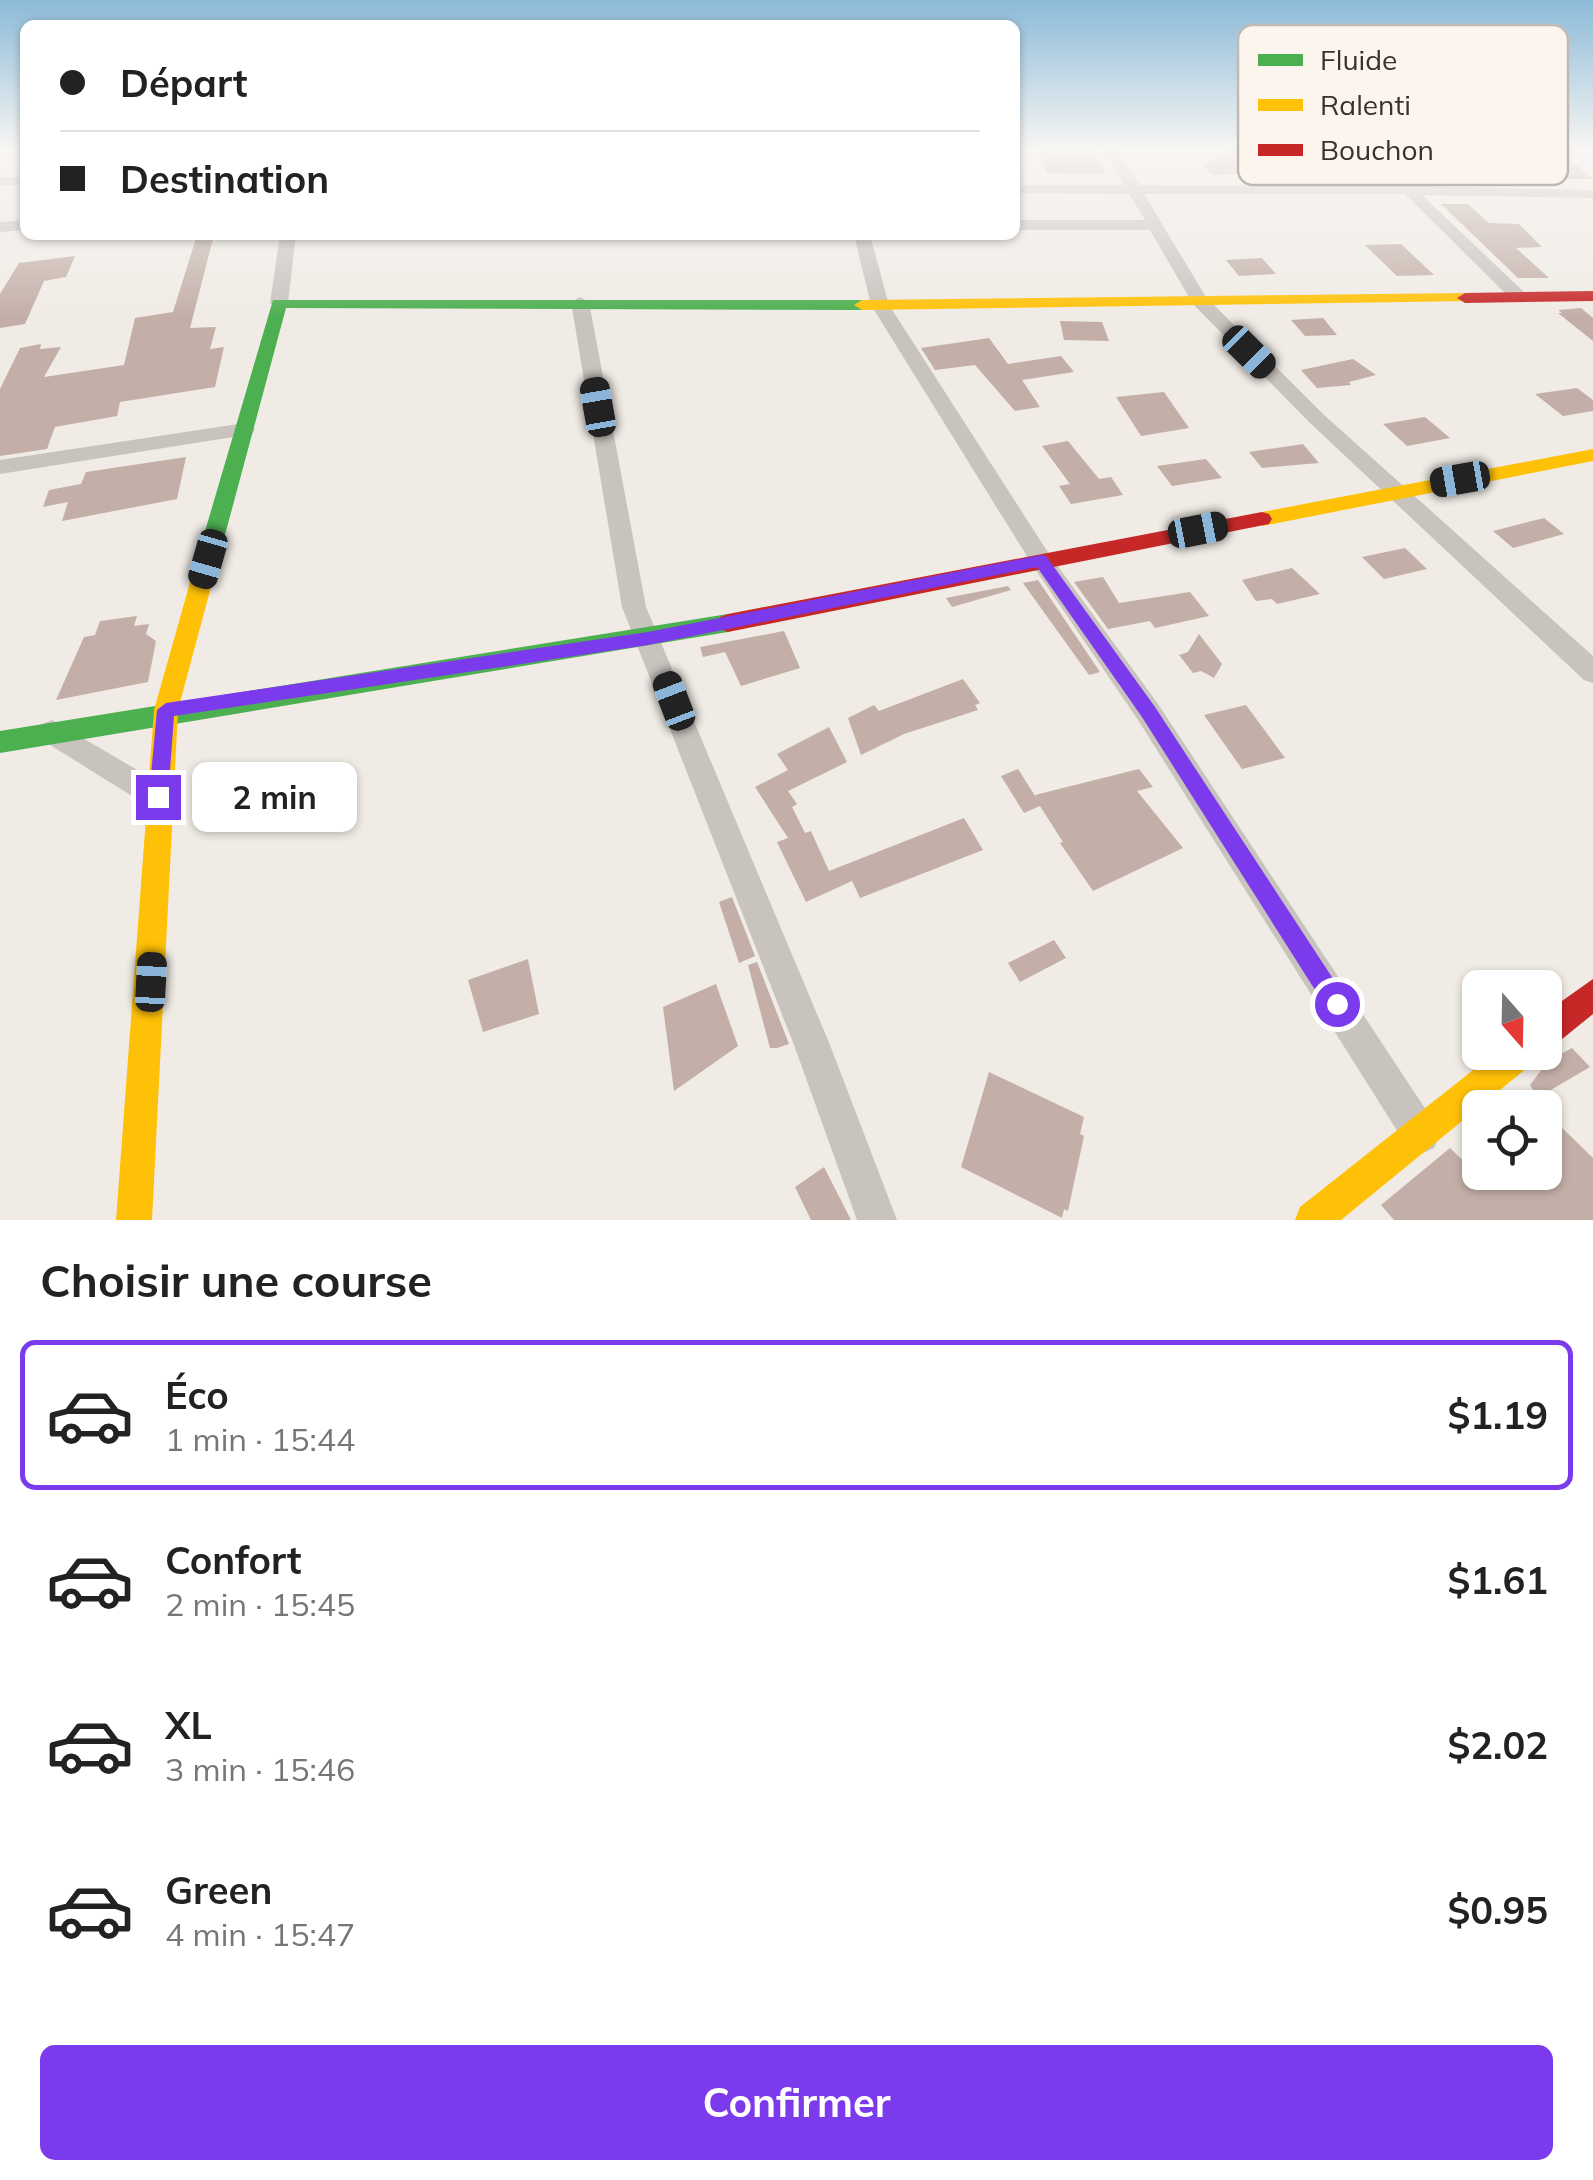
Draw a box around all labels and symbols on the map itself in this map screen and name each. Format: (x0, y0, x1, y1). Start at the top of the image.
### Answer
legend (1238, 25, 1568, 185)
text: Fluide (1320, 42, 1397, 77)
text: Ralenti (1320, 87, 1411, 122)
text: Bouchon (1320, 132, 1434, 167)
car (1217, 320, 1281, 384)
car (578, 375, 618, 439)
car (1428, 459, 1492, 499)
car (1166, 510, 1230, 550)
car (185, 526, 231, 592)
car (649, 668, 699, 734)
callout: 2 min (193, 762, 358, 832)
route end (136, 775, 181, 820)
car (134, 951, 168, 1013)
north arrow (1462, 970, 1562, 1070)
route start (1315, 982, 1360, 1027)

